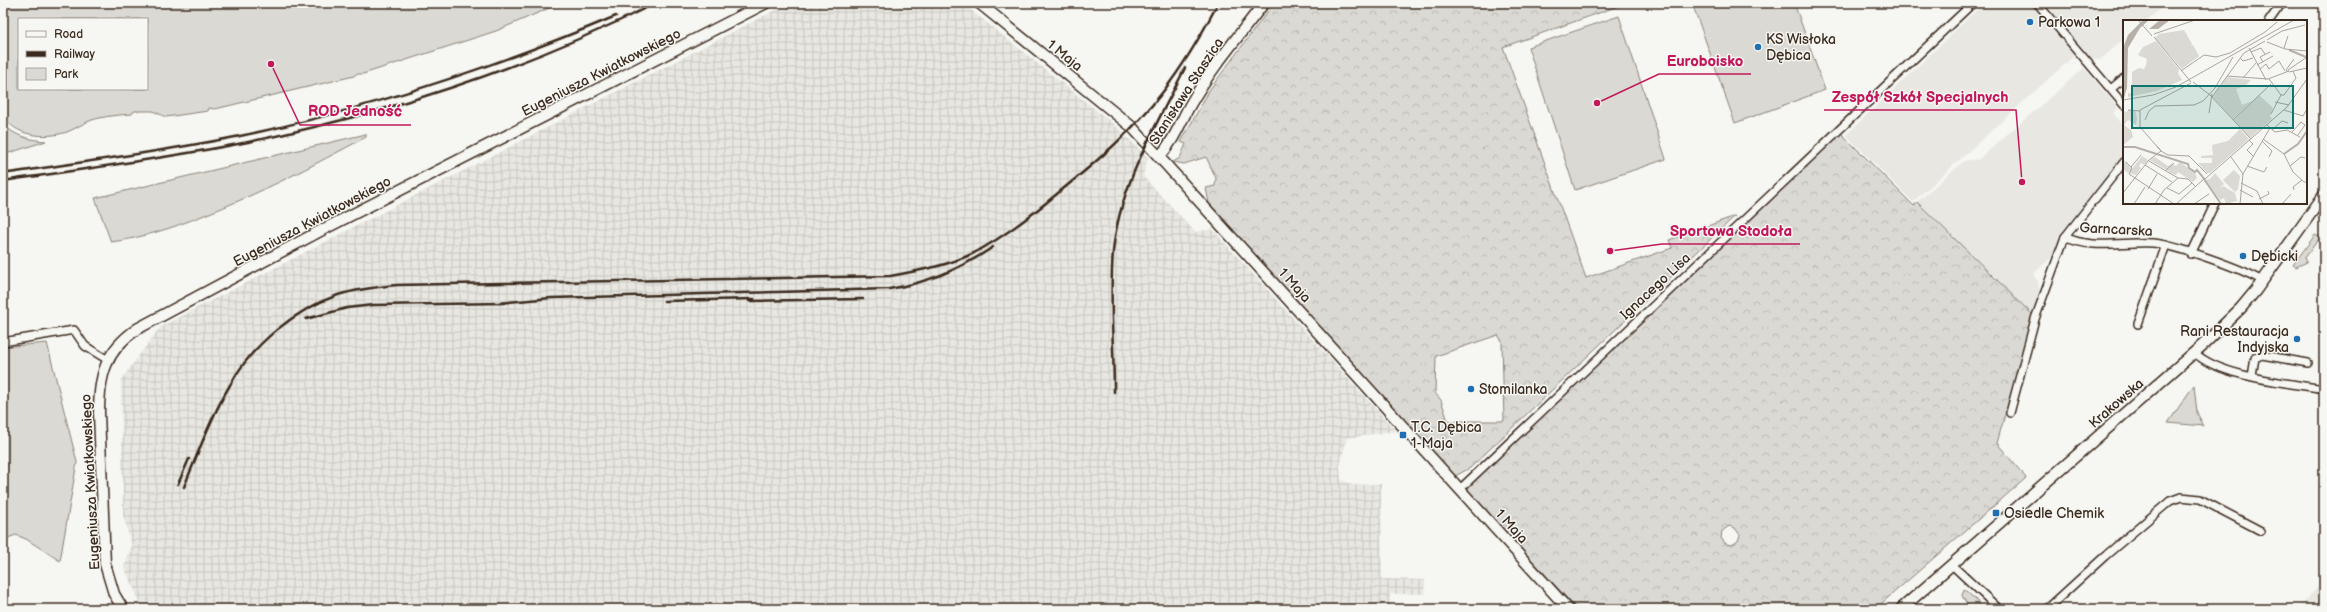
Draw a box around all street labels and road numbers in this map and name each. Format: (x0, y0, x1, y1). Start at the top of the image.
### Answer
street label: Eugeniusza Kwiatkowskiego (519, 25, 684, 120)
street label: Stanisława Staszica (1146, 35, 1227, 148)
street label: 1 Maja (1044, 36, 1086, 75)
street label: Eugeniusza Kwiatkowskiego (230, 173, 394, 270)
street label: Garncarska (2079, 219, 2153, 240)
street label: Ignacego Lisa (1617, 249, 1694, 323)
street label: 1 Maja (1275, 265, 1315, 306)
street label: Krakowska (2085, 375, 2147, 432)
street label: Eugeniusza Kwiatkowskiego (77, 394, 104, 570)
street label: 1 Maja (1492, 506, 1532, 547)

